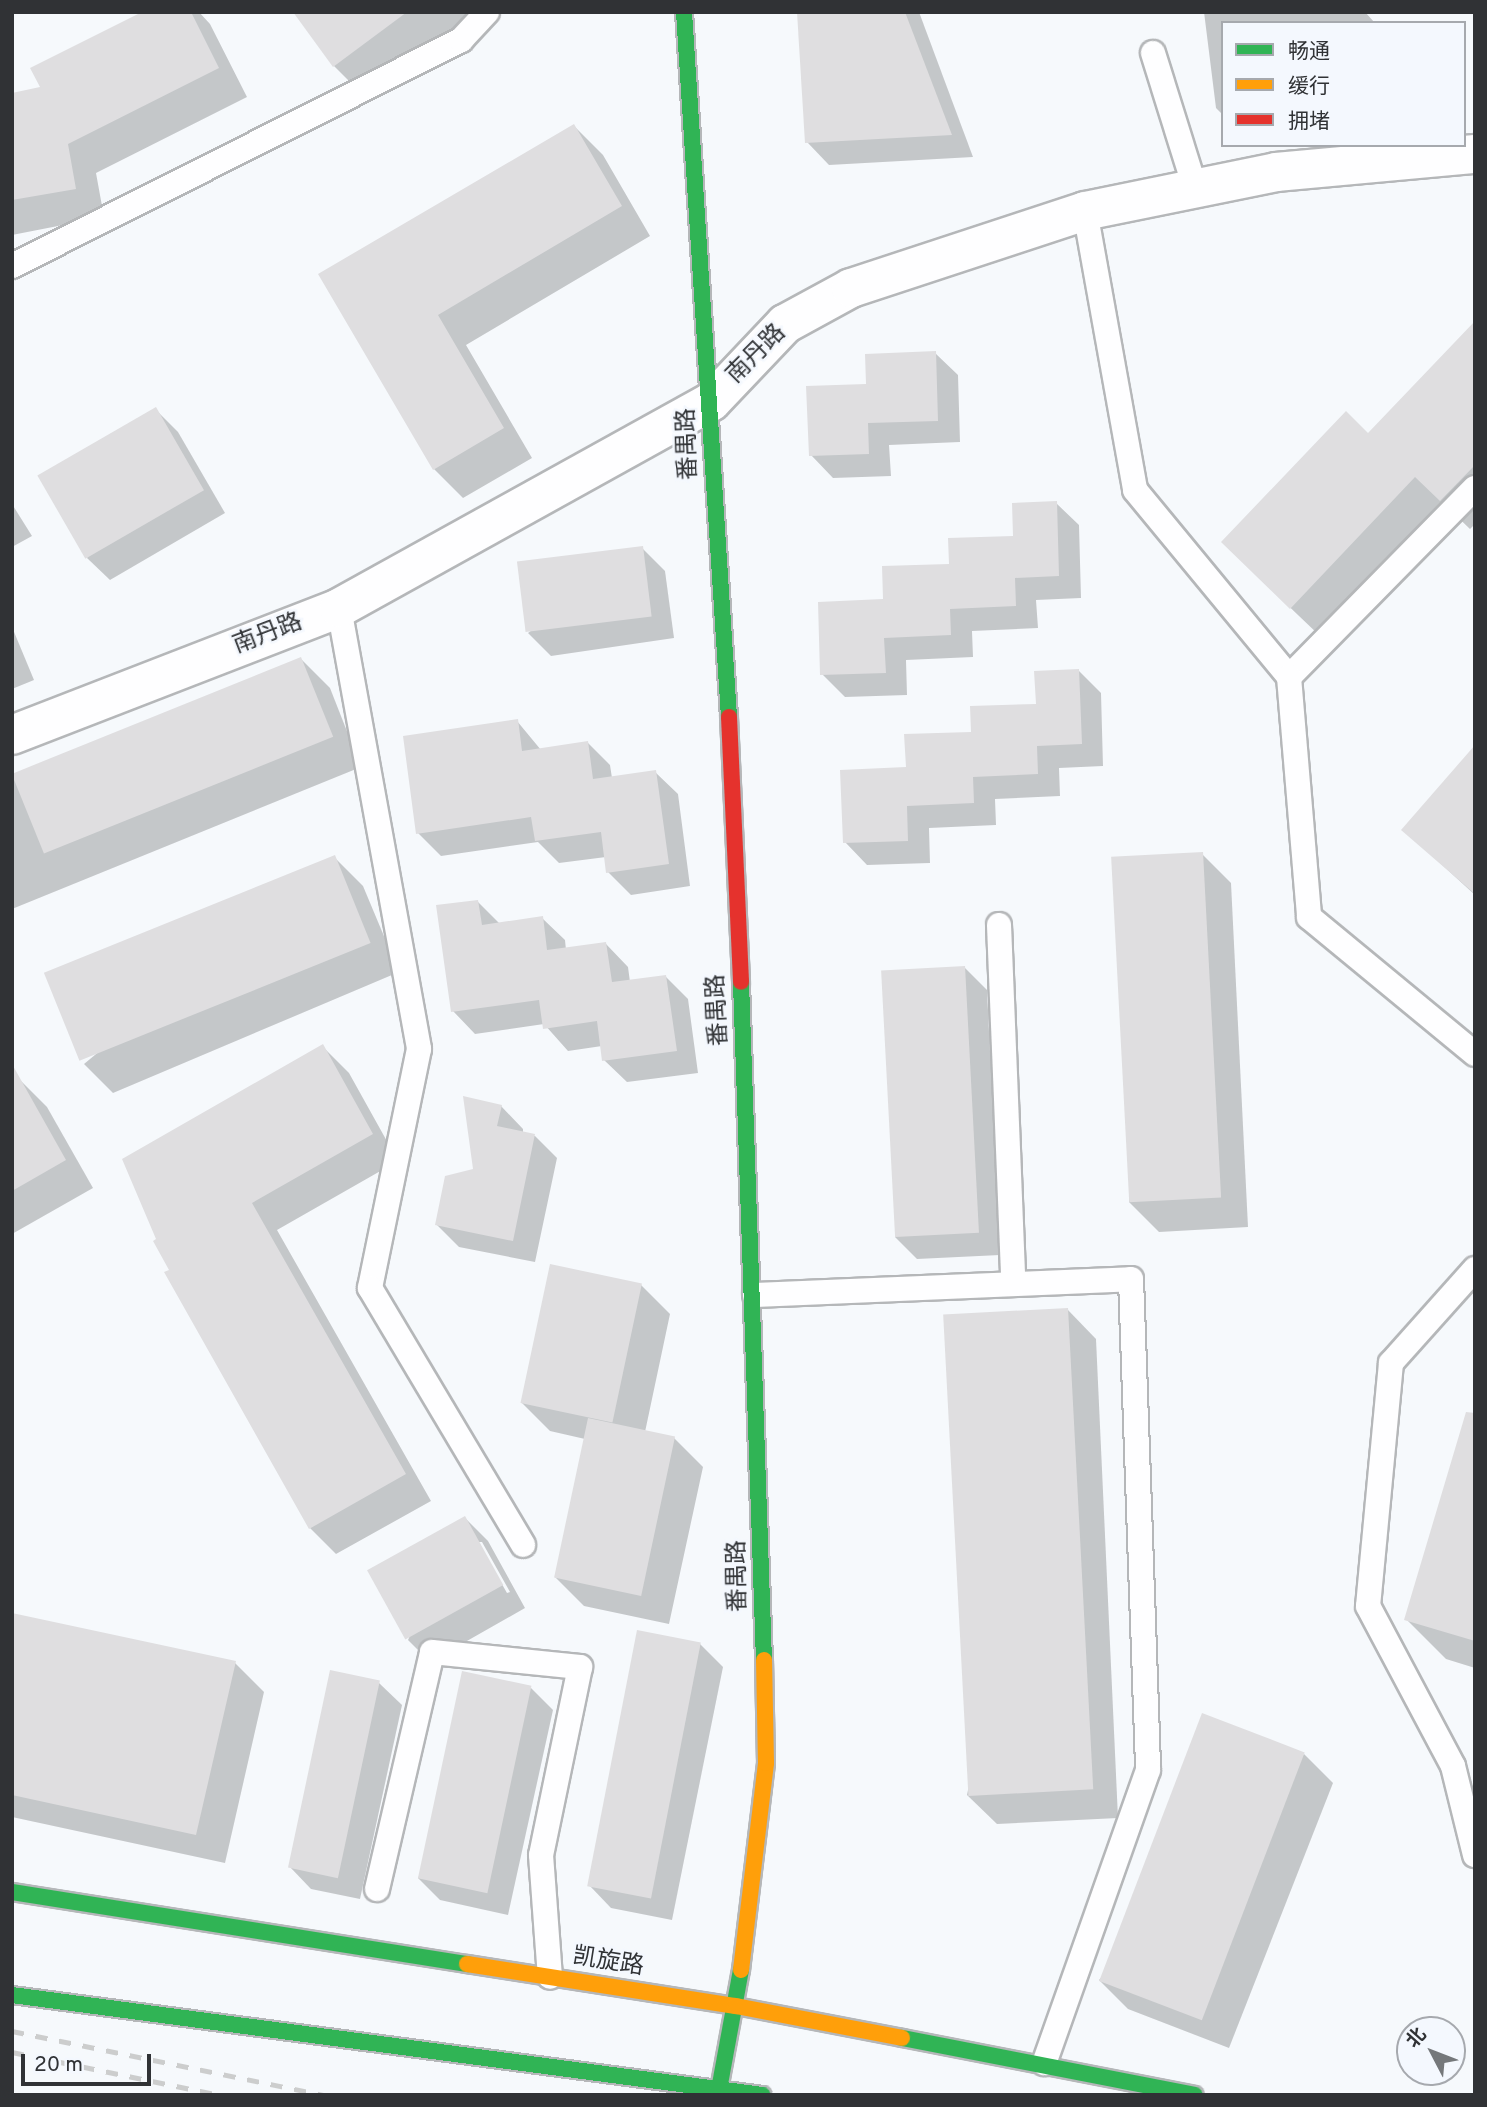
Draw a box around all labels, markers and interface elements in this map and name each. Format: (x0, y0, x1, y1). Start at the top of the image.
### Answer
legend (1221, 21, 1466, 147)
text: 畅通 (1288, 39, 1330, 66)
text: 缓行 (1288, 74, 1330, 101)
text: 拥堵 (1288, 109, 1330, 136)
street label: 南丹路 (721, 319, 793, 391)
street label: 番禺路 (673, 408, 705, 480)
street label: 南丹路 (229, 609, 307, 661)
street label: 番禺路 (703, 973, 735, 1047)
street label: 番禺路 (724, 1540, 754, 1612)
street label: 凯旋路 (570, 1943, 646, 1983)
north arrow (1396, 2016, 1466, 2086)
text: 北 (1402, 2023, 1432, 2053)
scale bar (24, 2040, 154, 2084)
text: 20 m (34, 2052, 83, 2079)

